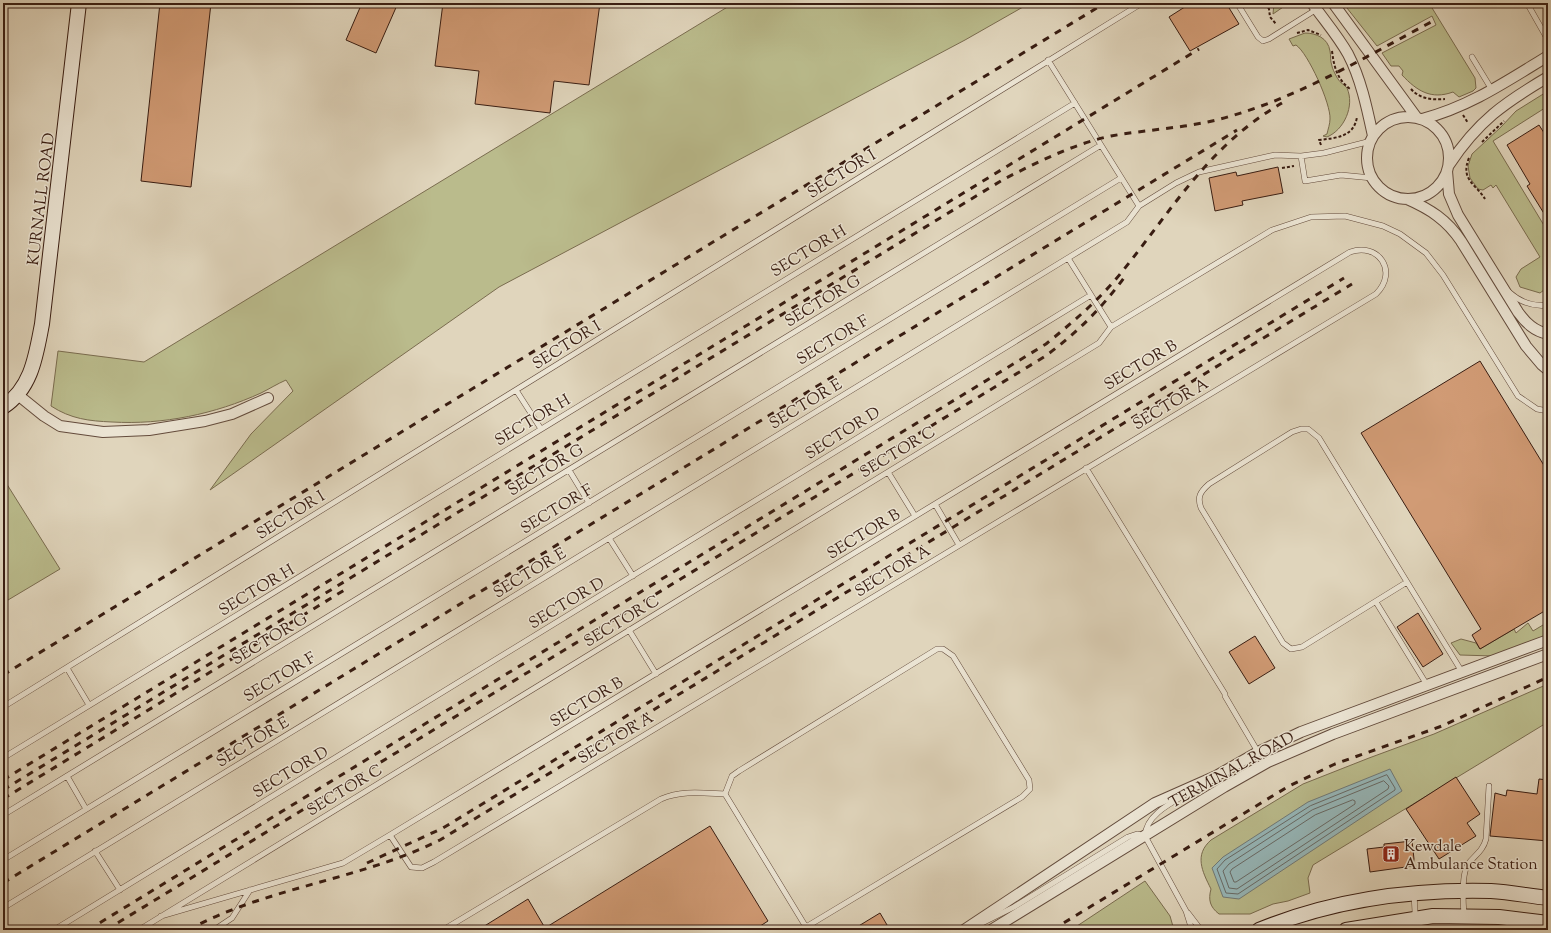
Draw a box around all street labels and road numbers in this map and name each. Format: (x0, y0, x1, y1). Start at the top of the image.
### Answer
street label: KURNALL ROAD (23, 132, 62, 267)
street label: SECTOR I (804, 145, 881, 205)
street label: SECTOR H (767, 220, 852, 284)
street label: SECTOR G (781, 270, 866, 334)
street label: SECTOR F (793, 310, 874, 372)
street label: SECTOR I (529, 316, 606, 376)
street label: SECTOR B (1100, 335, 1182, 397)
street label: SECTOR A (1129, 373, 1214, 437)
street label: SECTOR E (765, 374, 847, 436)
street label: SECTOR H (491, 389, 576, 453)
street label: SECTOR D (801, 402, 885, 466)
street label: SECTOR C (856, 421, 941, 485)
street label: SECTOR G (504, 439, 589, 503)
street label: SECTOR F (517, 479, 598, 541)
street label: SECTOR I (253, 486, 330, 546)
street label: SECTOR B (823, 504, 905, 566)
street label: SECTOR A (851, 540, 936, 604)
street label: SECTOR E (489, 543, 571, 605)
street label: SECTOR H (215, 559, 300, 623)
street label: SECTOR D (525, 573, 609, 636)
street label: SECTOR C (580, 590, 665, 654)
street label: SECTOR G (228, 608, 313, 672)
street label: SECTOR F (240, 647, 321, 709)
street label: SECTOR B (546, 672, 628, 734)
street label: SECTOR A (574, 707, 659, 771)
street label: SECTOR E (212, 712, 294, 774)
street label: TERMINAL ROAD (1165, 727, 1299, 815)
street label: SECTOR D (249, 742, 333, 805)
street label: SECTOR C (303, 759, 388, 823)

